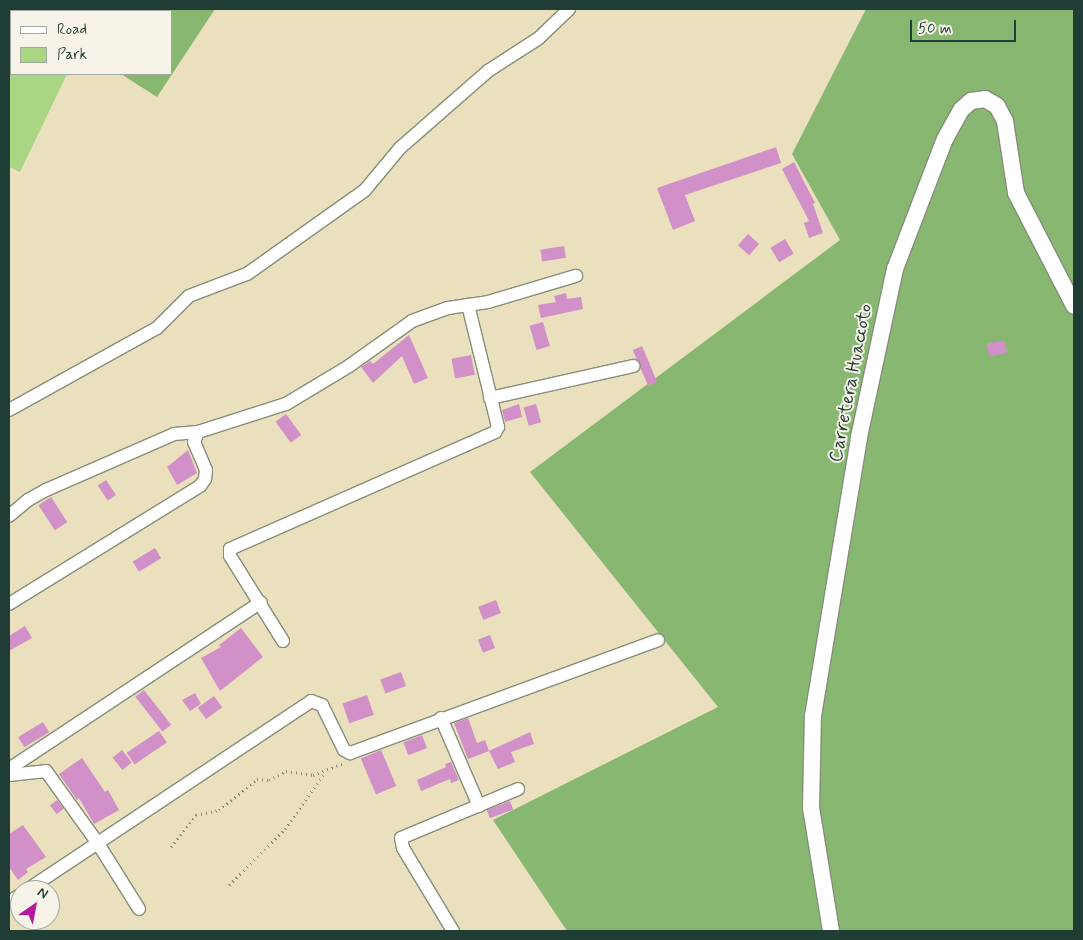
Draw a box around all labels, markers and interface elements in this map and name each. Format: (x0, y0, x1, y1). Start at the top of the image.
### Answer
legend (10, 10, 172, 75)
scale bar (913, 10, 1019, 42)
text: 50 m (918, 19, 952, 39)
text: Road (57, 20, 87, 40)
text: Park (57, 45, 87, 65)
street label: Carretera Huaccoto (824, 302, 878, 464)
north arrow (10, 880, 60, 930)
text: N (34, 883, 51, 903)

